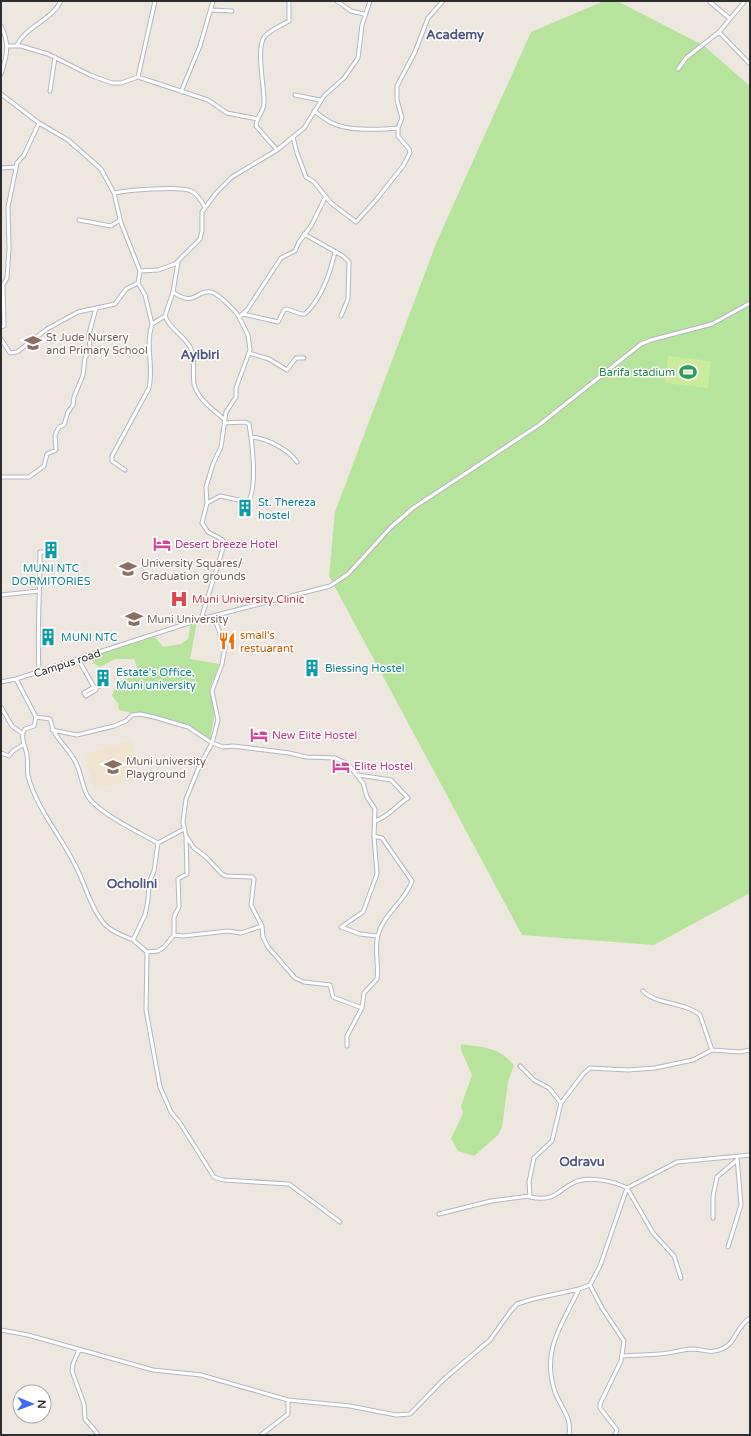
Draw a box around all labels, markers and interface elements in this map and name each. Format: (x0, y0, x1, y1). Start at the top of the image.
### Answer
district label: Academy (426, 27, 484, 43)
place label: St Jude Nursery and Primary School (46, 331, 148, 357)
school or university icon: St Jude Nursery and Primary School (23, 333, 43, 353)
district label: Ayibiri (180, 347, 220, 363)
sports icon: Barifa stadium (678, 362, 698, 382)
place label: Barifa stadium (599, 366, 675, 379)
place label: St. Thereza hostel (258, 496, 316, 522)
building icon: St. Thereza hostel (235, 498, 255, 518)
hotel icon: Desert breeze Hotel (152, 534, 172, 554)
place label: Desert breeze Hotel (175, 538, 278, 551)
building icon: MUNI NTC DORMITORIES (41, 540, 61, 560)
place label: University Squares/ Graduation grounds (141, 557, 246, 583)
school or university icon: University Squares/ Graduation grounds (118, 559, 138, 579)
place label: MUNI NTC DORMITORIES (12, 562, 91, 588)
hospital icon: Muni University Clinic (169, 589, 189, 609)
place label: Muni University Clinic (192, 593, 305, 606)
school or university icon: Muni University (124, 609, 144, 629)
place label: Muni University (147, 613, 228, 626)
building icon: MUNI NTC (38, 627, 58, 647)
place label: small's restuarant (240, 629, 294, 655)
place label: MUNI NTC (61, 631, 118, 644)
restaurant icon: small's restuarant (217, 631, 237, 651)
street label: Campus road (32, 647, 102, 680)
building icon: Blessing Hostel (302, 658, 322, 678)
place label: Blessing Hostel (325, 662, 404, 675)
place label: Estate's Office, Muni university (116, 666, 196, 692)
building icon: Estate's Office, Muni university (93, 668, 113, 688)
hotel icon: New Elite Hostel (249, 725, 269, 745)
place label: New Elite Hostel (272, 729, 357, 742)
place label: Muni university Playground (126, 755, 206, 781)
hotel icon: Elite Hostel (331, 756, 351, 776)
school or university icon: Muni university Playground (103, 757, 123, 777)
place label: Elite Hostel (354, 760, 413, 773)
district label: Ocholini (107, 876, 157, 892)
district label: Odravu (559, 1154, 605, 1170)
north arrow (12, 1384, 52, 1424)
text: N (35, 1400, 48, 1409)

